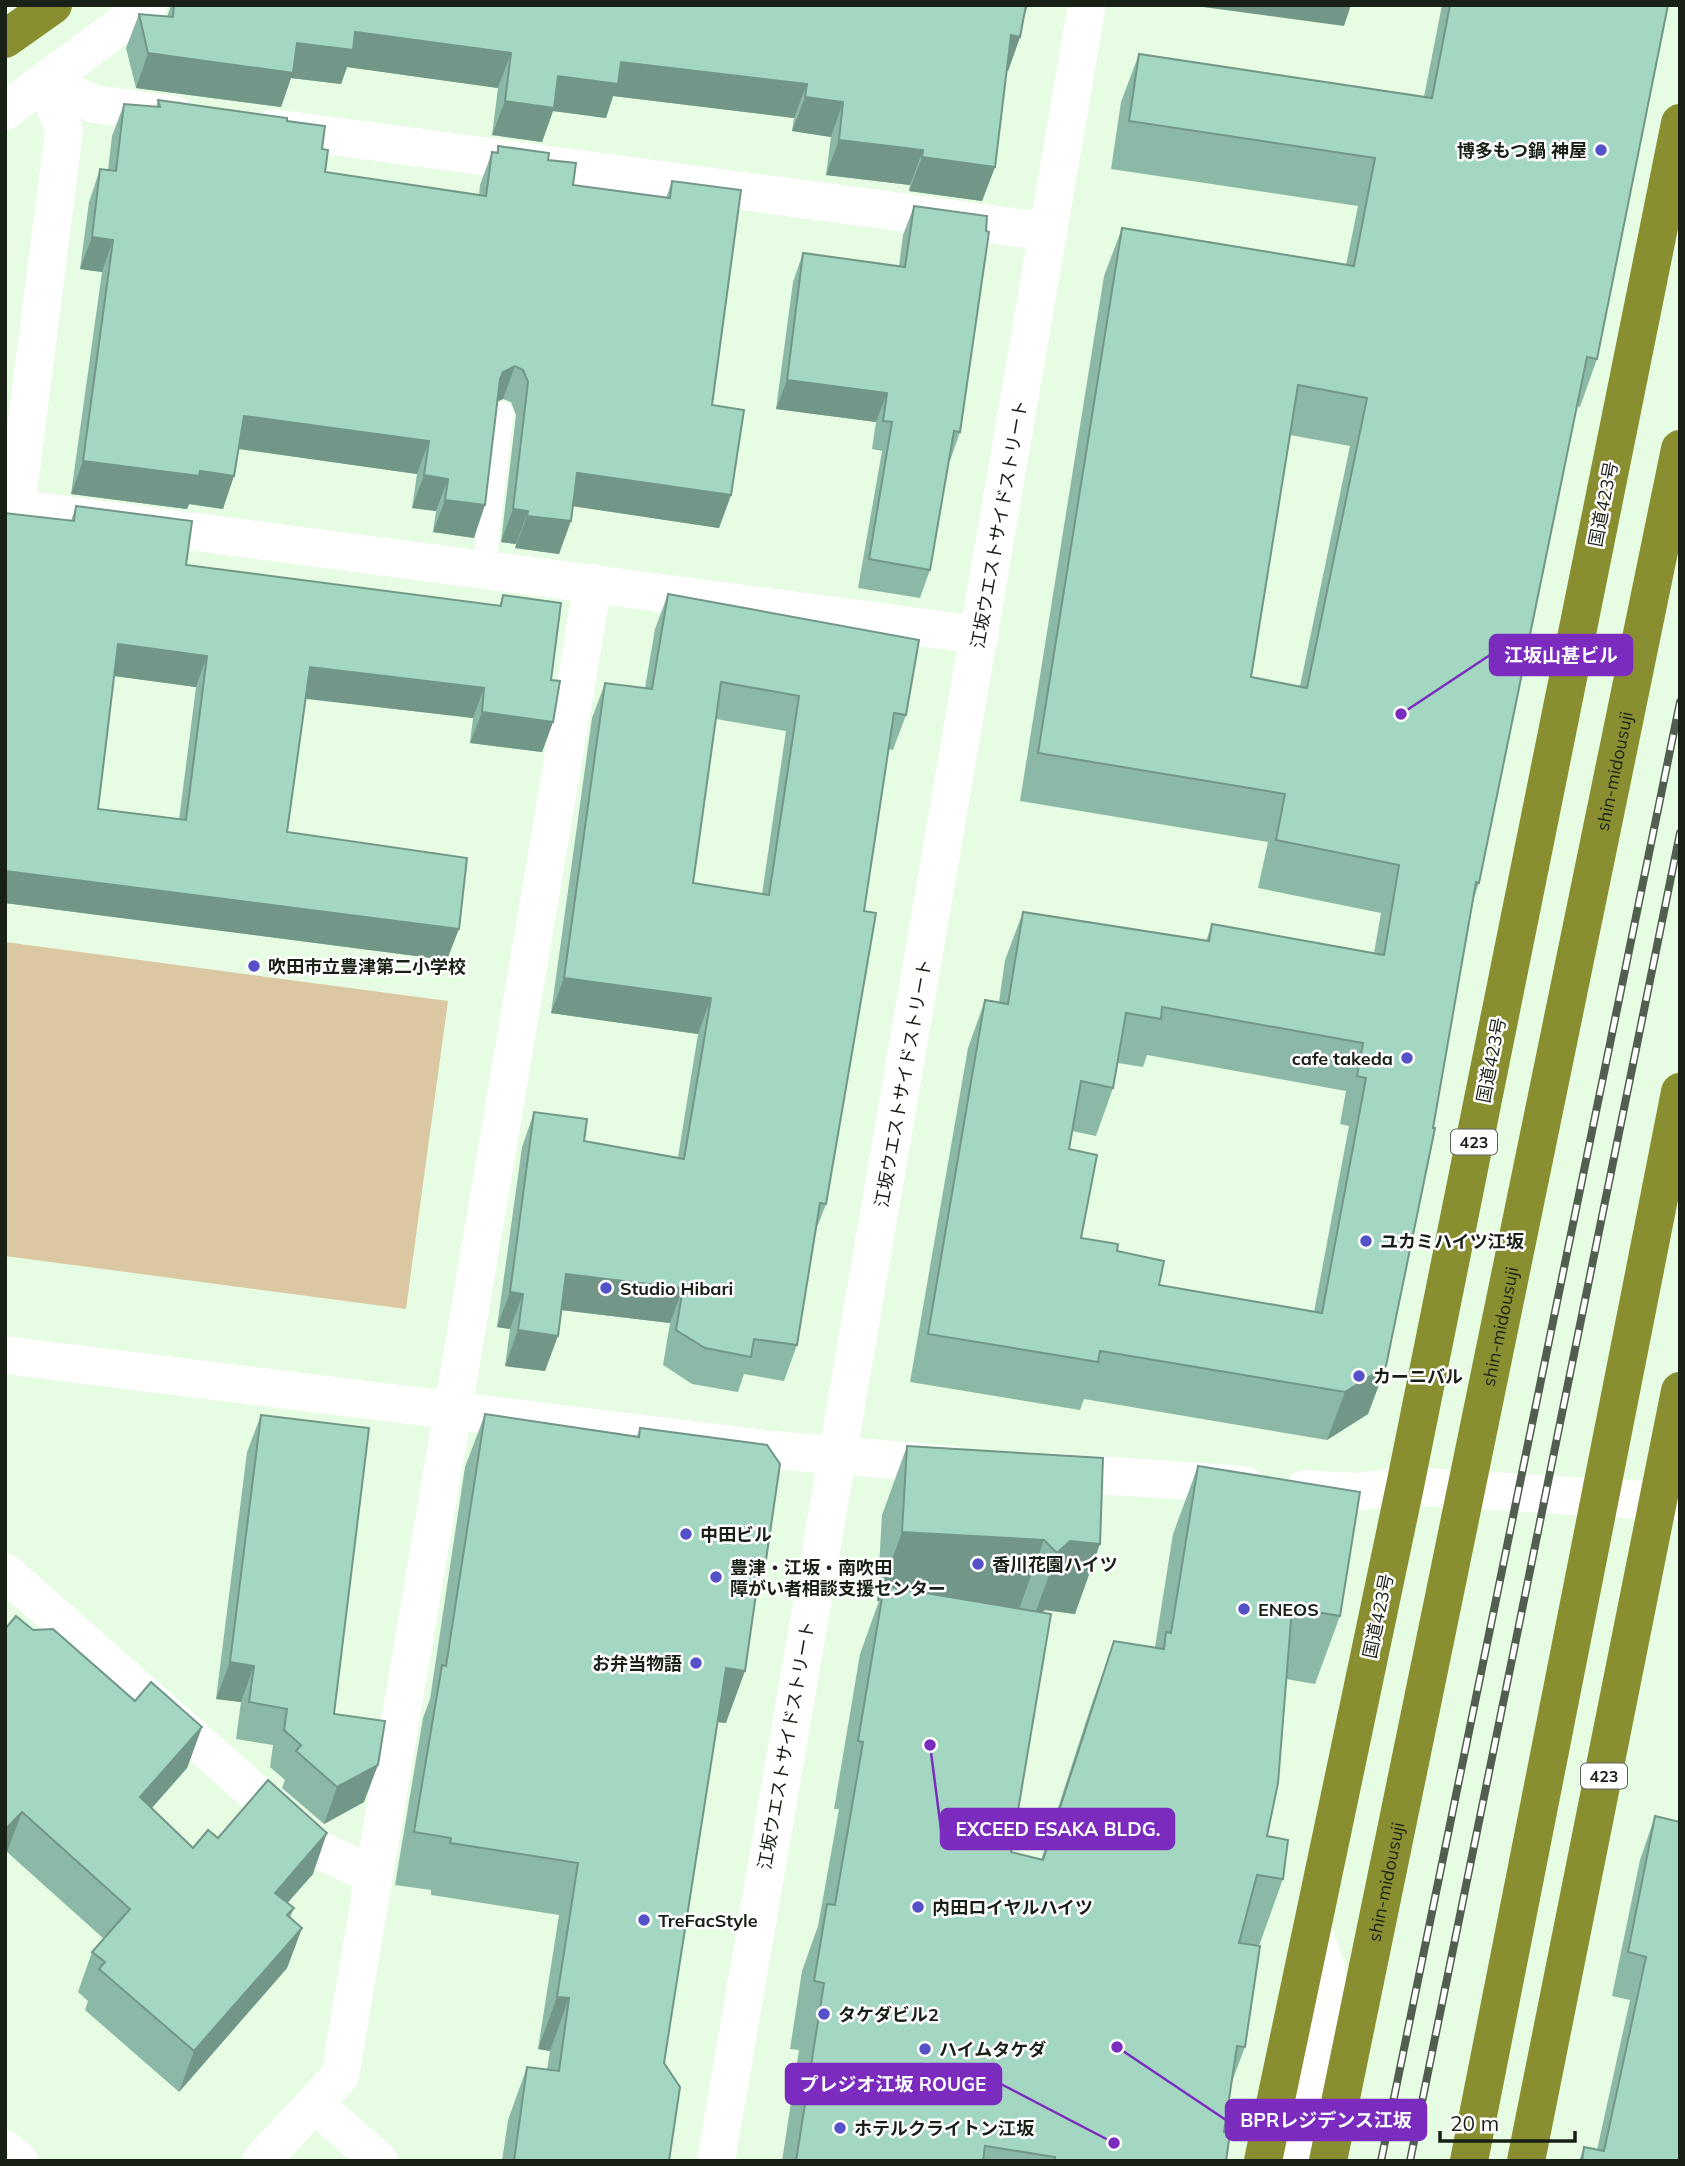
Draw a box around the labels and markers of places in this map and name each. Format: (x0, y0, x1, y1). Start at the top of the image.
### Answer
place label: 博多もつ鍋 神屋 (1457, 139, 1587, 162)
marker: 博多もつ鍋 神屋 (1593, 142, 1609, 158)
callout: 江坂山甚ビル (1490, 635, 1632, 675)
place label: 吹田市立豊津第二小学校 (268, 955, 466, 978)
marker: 吹田市立豊津第二小学校 (246, 958, 262, 974)
place label: cafe takeda (1292, 1047, 1393, 1070)
marker: cafe takeda (1399, 1050, 1415, 1066)
place label: ユカミハイツ江坂 (1380, 1230, 1525, 1253)
marker: ユカミハイツ江坂 (1358, 1233, 1374, 1249)
place label: Studio Hibari (620, 1277, 733, 1300)
marker: Studio Hibari (598, 1280, 614, 1296)
place label: カーニバル (1373, 1365, 1463, 1388)
marker: カーニバル (1351, 1368, 1367, 1384)
place label: 中田ビル (700, 1523, 772, 1546)
marker: 中田ビル (678, 1526, 694, 1542)
place label: 香川花園ハイツ (992, 1553, 1118, 1576)
place label: 豊津・江坂・南吹田 障がい者相談支援センター (730, 1556, 946, 1600)
marker: 香川花園ハイツ (970, 1556, 986, 1572)
marker: 豊津・江坂・南吹田 障がい者相談支援センター (708, 1569, 724, 1585)
place label: ENEOS (1258, 1598, 1319, 1621)
marker: ENEOS (1236, 1601, 1252, 1617)
place label: お弁当物語 (592, 1652, 682, 1675)
marker: お弁当物語 (688, 1655, 704, 1671)
callout: EXCEED ESAKA BLDG. (941, 1809, 1174, 1849)
place label: 内田ロイヤルハイツ (932, 1896, 1093, 1919)
marker: 内田ロイヤルハイツ (910, 1899, 926, 1915)
place label: TreFacStyle (658, 1909, 758, 1932)
marker: TreFacStyle (636, 1912, 652, 1928)
place label: タケダビル2 (838, 2003, 939, 2026)
marker: タケダビル2 (816, 2006, 832, 2022)
place label: ハイムタケダ (939, 2038, 1046, 2061)
marker: ハイムタケダ (917, 2041, 933, 2057)
callout: プレジオ江坂 ROUGE (786, 2064, 1001, 2104)
callout: BPRレジデンス江坂 (1226, 2100, 1426, 2140)
place label: ホテルクライトン江坂 (854, 2117, 1035, 2140)
marker: ホテルクライトン江坂 (832, 2120, 848, 2136)

